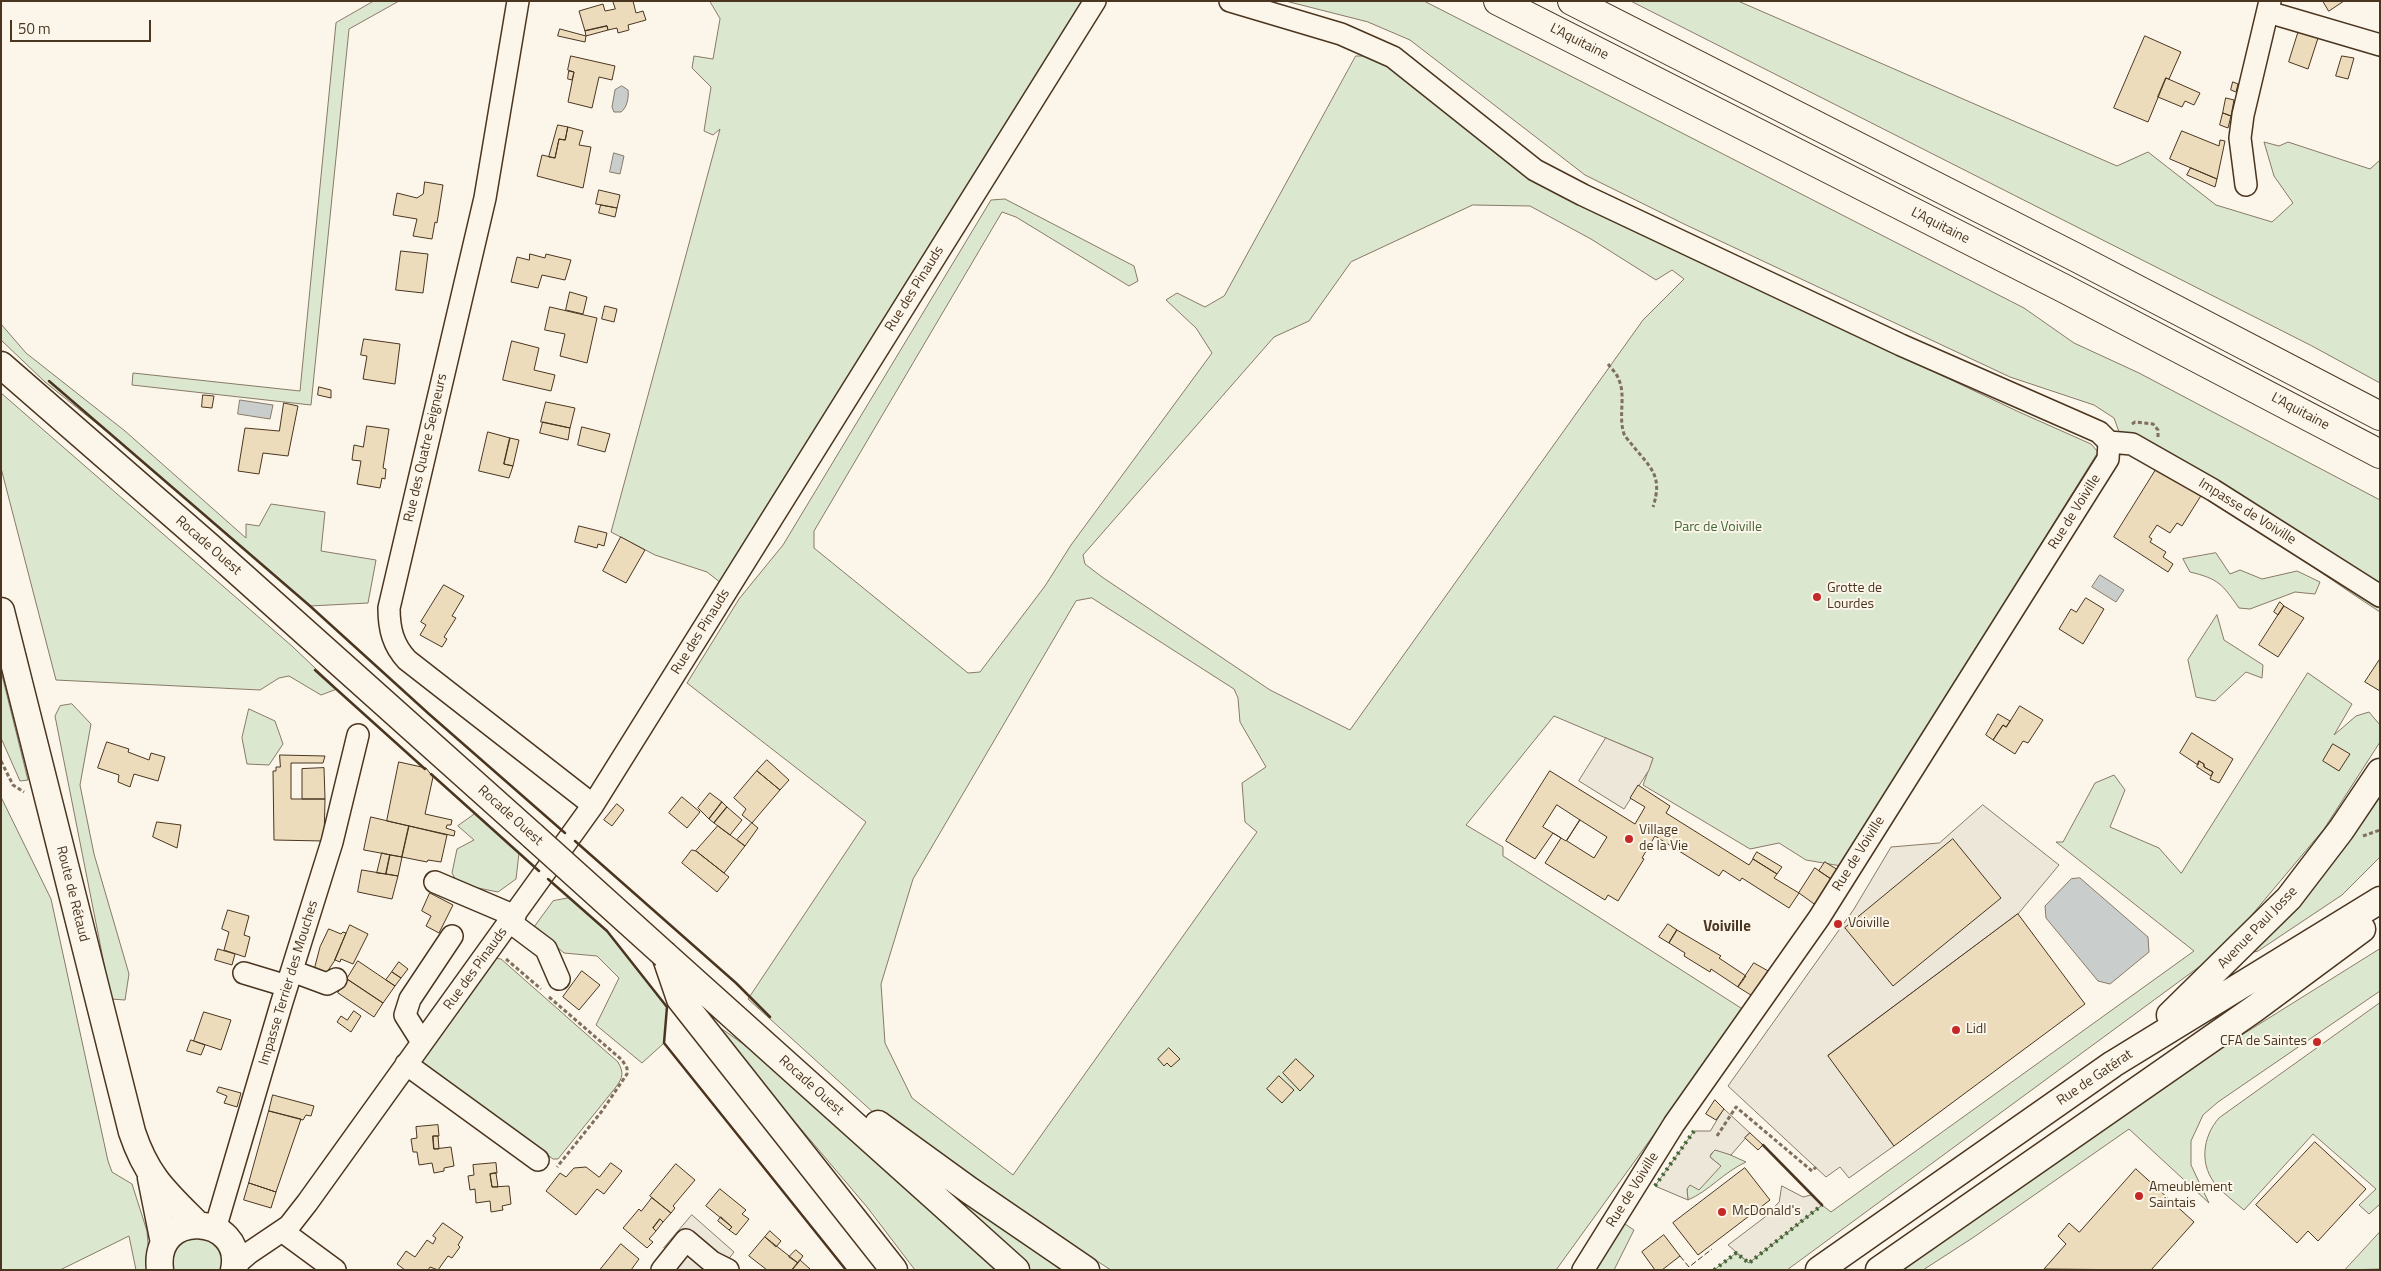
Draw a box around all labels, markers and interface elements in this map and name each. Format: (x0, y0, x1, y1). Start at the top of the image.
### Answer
scale bar (12, 10, 154, 42)
text: 50 m (18, 17, 51, 40)
street label: L'Aquitaine (1547, 20, 1611, 64)
street label: L'Aquitaine (1908, 204, 1972, 248)
street label: Rue des Pinauds (882, 243, 948, 335)
street label: Rue des Quatre Seigneurs (401, 372, 451, 524)
street label: L'Aquitaine (2268, 390, 2332, 434)
street label: Rue de Voiville (2045, 471, 2105, 553)
street label: Impasse de Voiville (2195, 475, 2299, 549)
street label: Rocade Ouest (172, 513, 244, 579)
park label: Parc de Voiville (1674, 520, 1762, 536)
place label: Grotte de Lourdes (1827, 581, 1882, 614)
street label: Rue des Pinauds (668, 586, 734, 678)
marker: Grotte de Lourdes (1811, 591, 1823, 603)
street label: Rocade Ouest (474, 782, 546, 850)
street label: Rue de Voiville (1829, 813, 1889, 895)
place label: Village de la Vie (1639, 823, 1688, 856)
marker: Village de la Vie (1623, 833, 1635, 845)
street label: Route de Rétaud (52, 844, 92, 944)
street label: Avenue Paul Josse (2215, 884, 2301, 972)
street label: Impasse Terrier des Mouches (256, 899, 322, 1067)
place label: Voiville (1848, 916, 1889, 932)
district label: Voiville (1703, 918, 1751, 936)
marker: Voiville (1832, 918, 1844, 930)
street label: Rue des Pinauds (441, 925, 511, 1013)
place label: Lidl (1966, 1022, 1986, 1038)
marker: Lidl (1950, 1024, 1962, 1036)
place label: CFA de Saintes (2220, 1034, 2307, 1050)
marker: CFA de Saintes (2311, 1036, 2323, 1048)
street label: Rue de Gatérat (2054, 1046, 2136, 1110)
street label: Rocade Ouest (775, 1052, 847, 1120)
street label: Rue de Voiville (1603, 1149, 1663, 1231)
place label: Ameublement Saintais (2149, 1180, 2232, 1212)
marker: Ameublement Saintais (2133, 1190, 2145, 1202)
place label: McDonald's (1732, 1204, 1801, 1220)
marker: McDonald's (1716, 1206, 1728, 1218)

